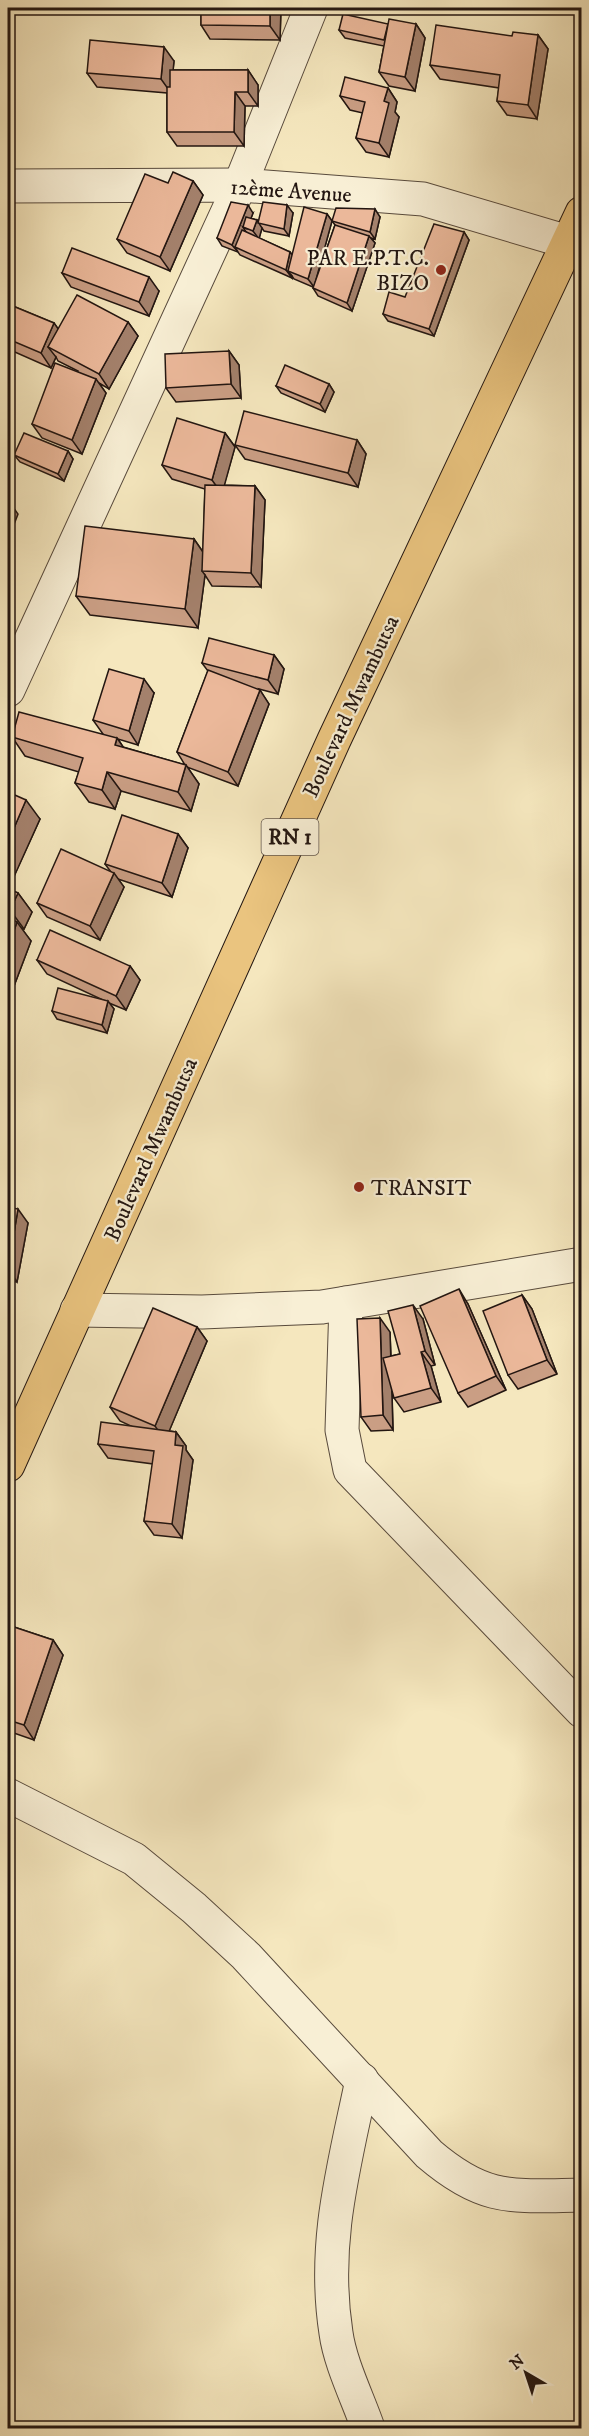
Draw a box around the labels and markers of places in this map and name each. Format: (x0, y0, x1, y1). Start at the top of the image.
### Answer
place label: PAR E.P.T.C. BIZO (306, 245, 429, 297)
marker: PAR E.P.T.C. BIZO (434, 263, 448, 277)
place label: TRANSIT (371, 1175, 472, 1202)
marker: TRANSIT (352, 1180, 366, 1194)

